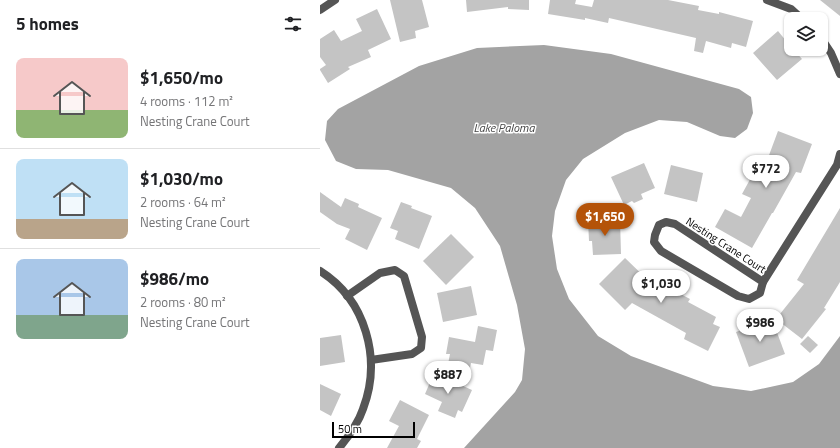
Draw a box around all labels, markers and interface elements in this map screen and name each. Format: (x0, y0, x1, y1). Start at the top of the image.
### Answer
text: 5 homes (16, 11, 79, 37)
map controls (784, 12, 828, 56)
button: layers (784, 12, 828, 56)
icon: filters (282, 13, 304, 35)
text: $1,650/mo (140, 65, 223, 91)
icon: home (48, 74, 96, 122)
text: 4 rooms · 112 m² (140, 91, 233, 111)
text: Nesting Crane Court (140, 111, 249, 131)
water label: Lake Paloma (474, 118, 535, 137)
pin: $772 (742, 155, 790, 189)
text: $772 (751, 158, 781, 178)
text: $1,030/mo (140, 166, 223, 192)
icon: home (48, 175, 96, 223)
text: 2 rooms · 64 m² (140, 192, 226, 212)
pin: $1,650 (572, 203, 638, 237)
text: $1,650 (585, 206, 625, 226)
text: Nesting Crane Court (140, 212, 249, 232)
street label: Nesting Crane Court (683, 213, 769, 277)
text: $986/mo (140, 266, 209, 292)
pin: $1,030 (628, 270, 694, 304)
text: $1,030 (641, 273, 681, 293)
icon: home (48, 275, 96, 323)
text: 2 rooms · 80 m² (140, 292, 226, 312)
pin: $986 (736, 309, 784, 343)
text: Nesting Crane Court (140, 312, 249, 332)
text: $986 (745, 312, 775, 332)
pin: $887 (424, 361, 472, 395)
text: $887 (433, 364, 463, 384)
scale bar (332, 420, 415, 439)
text: 50 m (338, 421, 362, 437)

